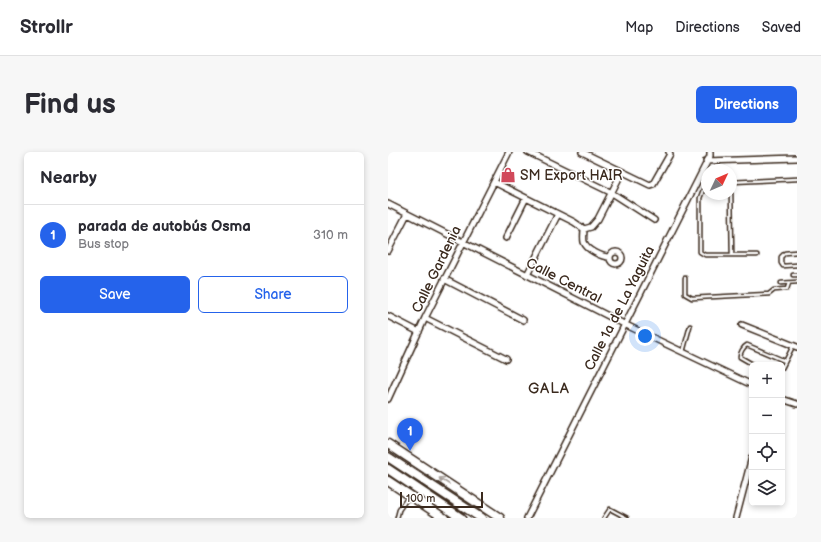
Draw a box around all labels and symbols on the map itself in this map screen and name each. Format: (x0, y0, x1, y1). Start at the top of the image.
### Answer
north arrow (701, 164, 737, 200)
shop icon: SM Export HAIR (499, 166, 517, 184)
place label: SM Export HAIR (520, 167, 623, 184)
street label: Calle Gardenia (408, 223, 465, 316)
street label: Calle 1a de La Yaguita (581, 243, 658, 373)
street label: Calle Central (523, 254, 604, 307)
your location (635, 326, 655, 346)
district label: GALA (528, 379, 570, 398)
pin: 1 (397, 418, 423, 451)
one-way arrow (439, 477, 450, 485)
scale bar (400, 490, 483, 509)

